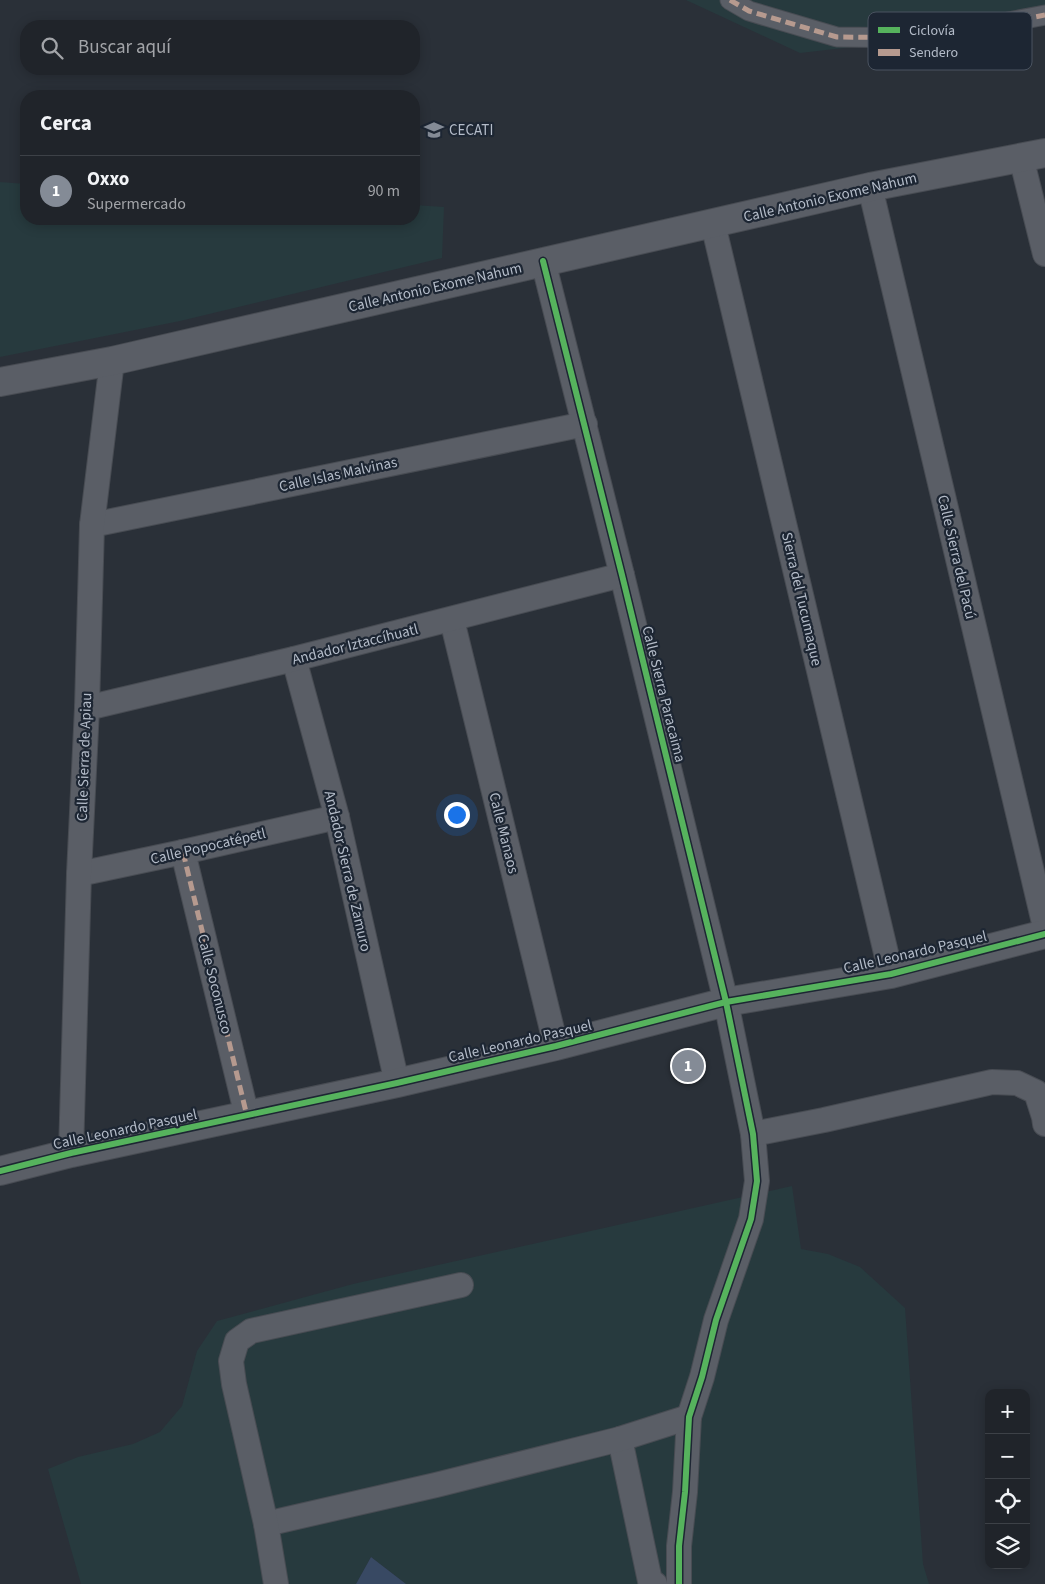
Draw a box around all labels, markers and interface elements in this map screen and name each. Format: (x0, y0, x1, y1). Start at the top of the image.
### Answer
legend (868, 12, 1032, 70)
search box (20, 20, 420, 75)
text: Ciclovía (909, 21, 955, 41)
icon: search (38, 34, 66, 62)
text: Buscar aquí (78, 34, 171, 61)
text: Sendero (909, 43, 958, 63)
text: Cerca (40, 108, 92, 138)
school or university icon: CECATI (423, 119, 445, 141)
place label: CECATI (449, 120, 493, 141)
text: Oxxo (87, 166, 129, 193)
street label: Calle Antonio Exome Nahum (741, 167, 919, 228)
text: 1 (52, 180, 60, 202)
text: 90 m (368, 180, 400, 202)
text: Supermercado (87, 193, 186, 215)
street label: Calle Antonio Exome Nahum (346, 257, 524, 318)
street label: Calle Islas Malvinas (277, 452, 399, 497)
street label: Calle Sierra del Pacú (932, 493, 981, 621)
street label: Sierra del Tucumaque (776, 530, 827, 668)
street label: Andador Iztaccíhuatl (290, 619, 420, 670)
street label: Calle Sierra Paracaima (636, 624, 691, 764)
street label: Calle Sierra de Apiau (72, 692, 97, 822)
street label: Andador Sierra de Zamuro (319, 789, 376, 954)
street label: Calle Manaos (483, 790, 524, 876)
your location (444, 802, 470, 828)
street label: Calle Popocatépetl (148, 823, 268, 870)
street label: Calle Leonardo Pasquel (841, 926, 989, 979)
street label: Calle Soconusco (192, 932, 237, 1036)
street label: Calle Leonardo Pasquel (446, 1015, 594, 1068)
pin: 1 (672, 1047, 704, 1085)
street label: Calle Leonardo Pasquel (51, 1104, 199, 1155)
map controls (985, 1389, 1030, 1569)
button: + (985, 1389, 1030, 1434)
button: − (985, 1434, 1030, 1479)
button: locate (985, 1479, 1030, 1524)
button: layers (985, 1524, 1030, 1569)

